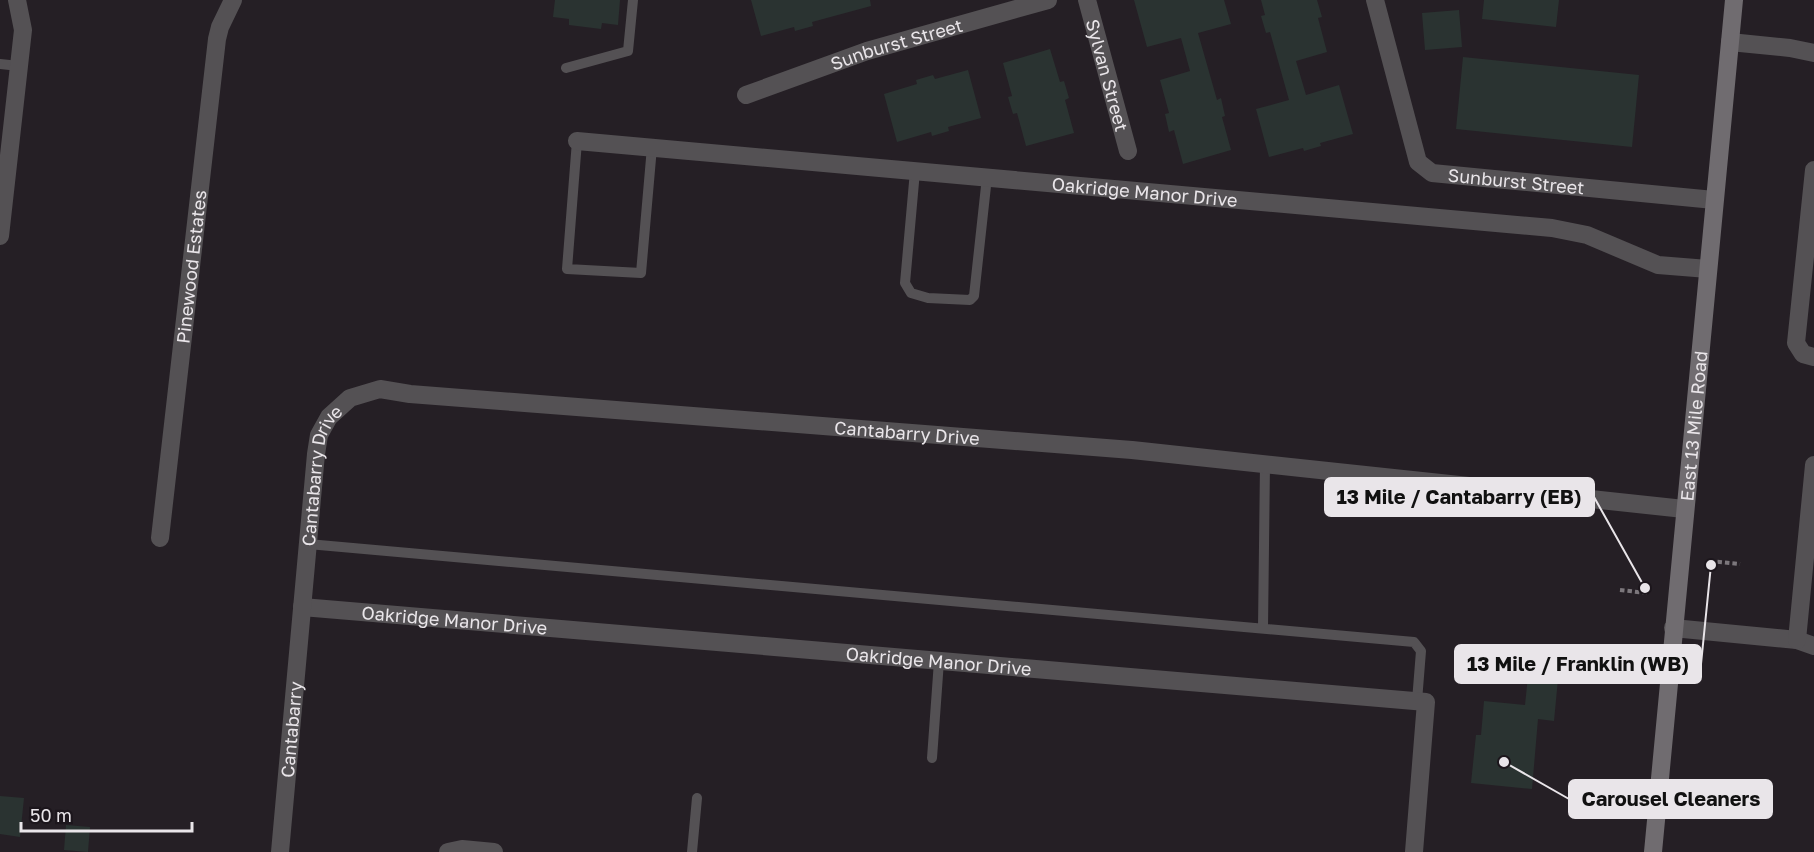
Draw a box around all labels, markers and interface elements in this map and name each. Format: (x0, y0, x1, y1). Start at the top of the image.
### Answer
street label: Sunburst Street (827, 14, 965, 74)
street label: Sylvan Street (1082, 17, 1133, 134)
street label: Sunburst Street (1447, 164, 1585, 199)
street label: Oakridge Manor Drive (1051, 172, 1239, 211)
street label: Pinewood Estates (171, 189, 211, 345)
street label: East 13 Mile Road (1675, 350, 1712, 502)
street label: Cantabarry Drive (297, 400, 346, 547)
street label: Cantabarry Drive (833, 416, 981, 449)
callout: 13 Mile / Cantabarry (EB) (1325, 478, 1594, 516)
text: 13 Mile / Cantabarry (EB) (1336, 484, 1582, 508)
street label: Oakridge Manor Drive (361, 601, 548, 639)
street label: Oakridge Manor Drive (845, 642, 1033, 680)
callout: 13 Mile / Franklin (WB) (1455, 645, 1701, 683)
text: 13 Mile / Franklin (WB) (1467, 651, 1689, 675)
street label: Cantabarry (276, 680, 306, 779)
callout: Carousel Cleaners (1569, 780, 1772, 818)
text: Carousel Cleaners (1582, 786, 1761, 810)
scale bar (21, 795, 192, 833)
text: 50 m (30, 804, 72, 826)

